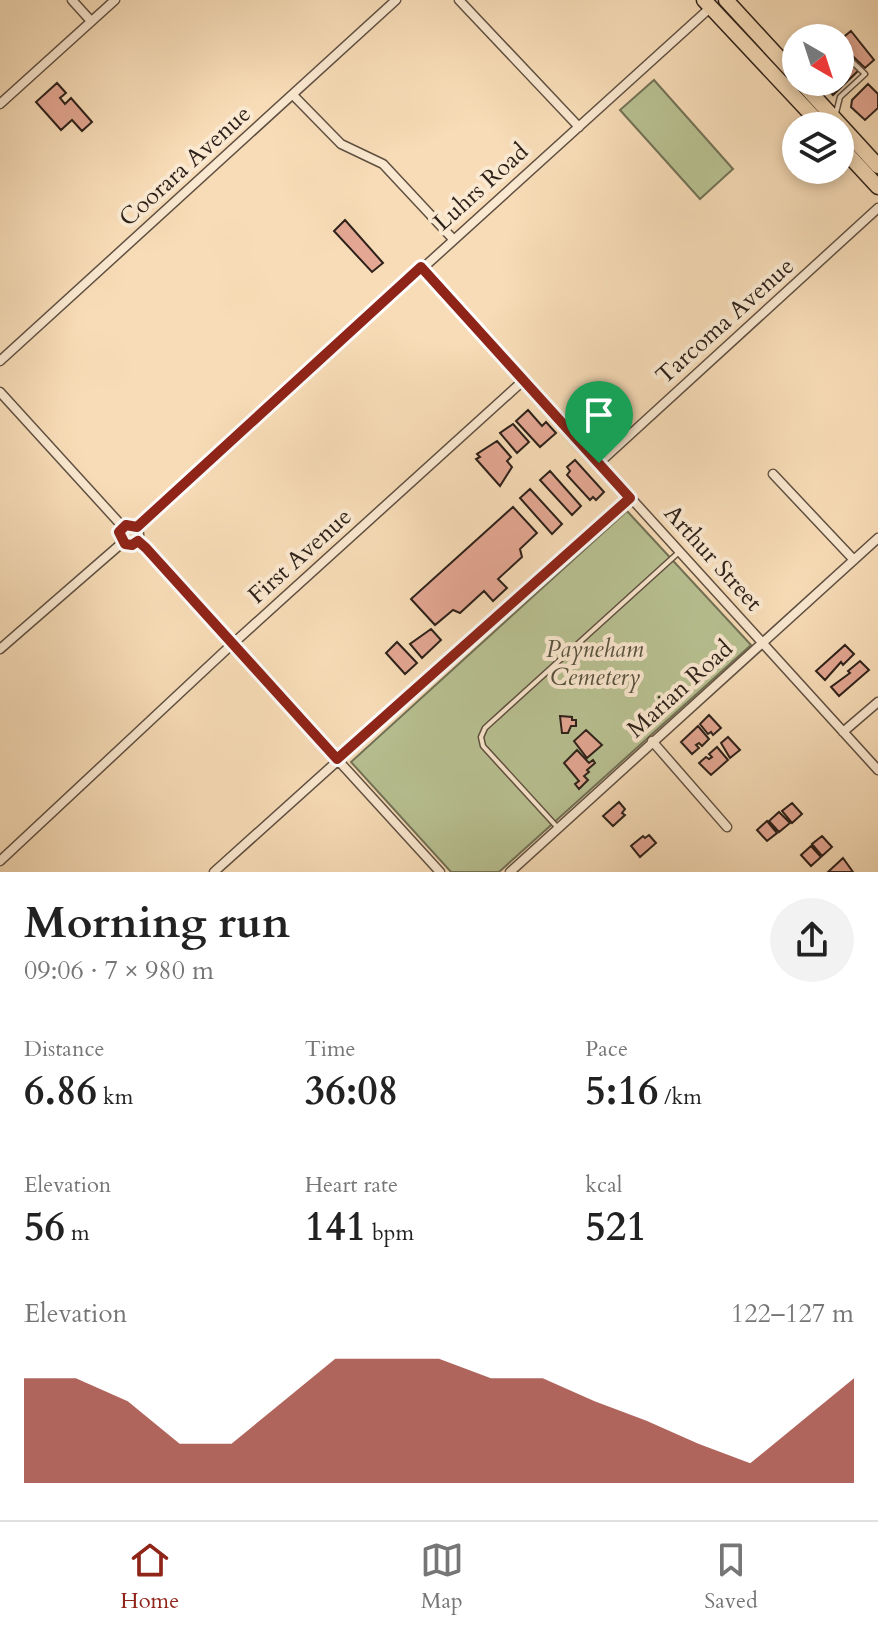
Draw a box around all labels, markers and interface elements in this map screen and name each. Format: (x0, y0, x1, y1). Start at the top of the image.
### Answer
north arrow (782, 24, 854, 96)
map controls (782, 24, 854, 184)
street label: Coorara Avenue (112, 98, 258, 234)
button: layers (782, 112, 854, 184)
street label: Luhrs Road (427, 135, 536, 238)
street label: Tarcoma Avenue (649, 250, 801, 392)
pin (565, 381, 633, 463)
icon: arrive (577, 393, 621, 437)
street label: Arthur Street (656, 498, 770, 619)
street label: First Avenue (241, 501, 359, 611)
park label: Payneham Cemetery (546, 633, 644, 694)
street label: Marian Road (620, 633, 740, 745)
text: Morning run (24, 893, 290, 953)
button: share (770, 898, 854, 982)
text: 09:06 · 7 × 980 m (24, 953, 214, 988)
text: Distance (24, 1034, 104, 1064)
text: Time (305, 1034, 356, 1064)
text: Pace (585, 1034, 628, 1064)
text: 6.86 (24, 1064, 97, 1119)
text: 36:08 (305, 1064, 398, 1119)
text: 5:16 (585, 1064, 658, 1119)
text: km (97, 1082, 133, 1112)
text: /km (658, 1082, 702, 1112)
text: Elevation (24, 1170, 111, 1200)
text: Heart rate (305, 1170, 398, 1200)
text: kcal (585, 1170, 622, 1200)
text: 56 (24, 1200, 65, 1255)
text: 141 (305, 1200, 366, 1255)
text: 521 (585, 1200, 647, 1255)
text: m (65, 1218, 90, 1248)
text: bpm (366, 1218, 414, 1248)
text: Elevation (24, 1296, 127, 1331)
text: 122–127 m (731, 1296, 854, 1331)
tab: Home (120, 1538, 179, 1616)
tab: Map (420, 1538, 464, 1616)
tab: Saved (704, 1538, 758, 1616)

